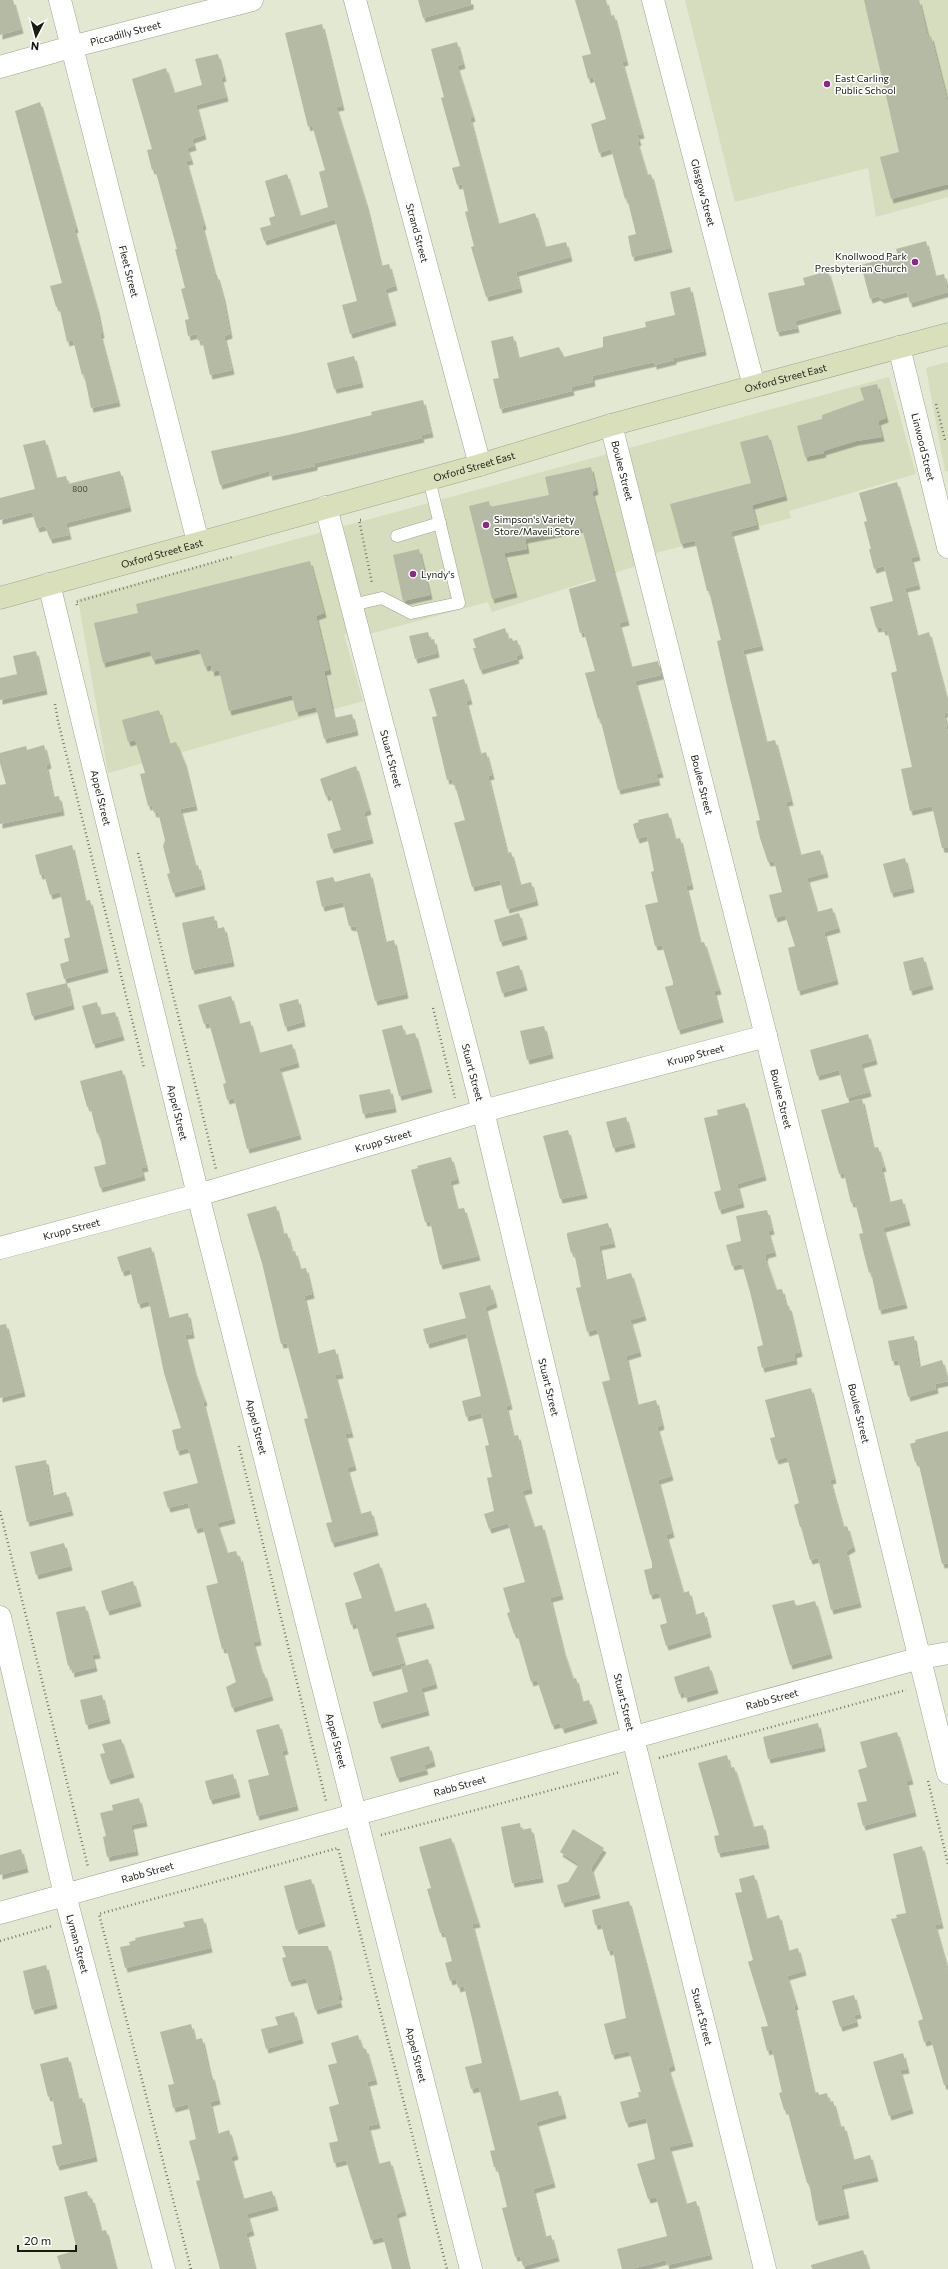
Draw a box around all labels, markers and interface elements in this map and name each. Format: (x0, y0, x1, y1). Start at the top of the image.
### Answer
north arrow (16, 16, 56, 56)
street label: Piccadilly Street (89, 18, 162, 48)
text: N (30, 40, 40, 53)
place label: East Carling Public School (835, 72, 896, 96)
marker: East Carling Public School (822, 79, 832, 89)
street label: Glasgow Street (689, 158, 718, 227)
street label: Strand Street (404, 202, 431, 264)
street label: Fleet Street (117, 244, 141, 299)
place label: Knollwood Park Presbyterian Church (815, 250, 908, 274)
marker: Knollwood Park Presbyterian Church (910, 257, 920, 267)
street label: Oxford Street East (743, 361, 828, 395)
street label: Linwood Street (909, 412, 938, 482)
street label: Boulee Street (609, 439, 636, 502)
street label: Oxford Street East (432, 449, 516, 484)
house number: 800 (72, 484, 88, 494)
place label: Simpson's Variety Store/Maveli Store (494, 513, 579, 537)
marker: Simpson's Variety Store/Maveli Store (481, 520, 491, 530)
street label: Oxford Street East (119, 536, 204, 570)
place label: Lyndy's (421, 568, 455, 580)
marker: Lyndy's (408, 569, 418, 579)
street label: Stuart Street (378, 729, 405, 789)
street label: Boulee Street (689, 753, 716, 816)
street label: Appel Street (89, 769, 114, 827)
street label: Krupp Street (666, 1041, 725, 1068)
street label: Stuart Street (460, 1042, 486, 1102)
street label: Boulee Street (768, 1068, 795, 1130)
street label: Appel Street (165, 1084, 190, 1142)
street label: Krupp Street (353, 1126, 413, 1154)
street label: Krupp Street (42, 1216, 101, 1242)
street label: Stuart Street (536, 1357, 562, 1417)
street label: Boulee Street (846, 1382, 872, 1445)
street label: Appel Street (244, 1398, 270, 1456)
street label: Stuart Street (612, 1672, 637, 1732)
street label: Rabb Street (744, 1686, 800, 1712)
street label: Appel Street (324, 1712, 350, 1770)
street label: Rabb Street (432, 1773, 487, 1799)
street label: Rabb Street (120, 1859, 175, 1885)
street label: Lyman Street (64, 1913, 91, 1975)
street label: Stuart Street (689, 1987, 715, 2047)
street label: Appel Street (404, 2026, 429, 2084)
scale bar (18, 2227, 76, 2253)
text: 20 m (24, 2233, 51, 2247)

